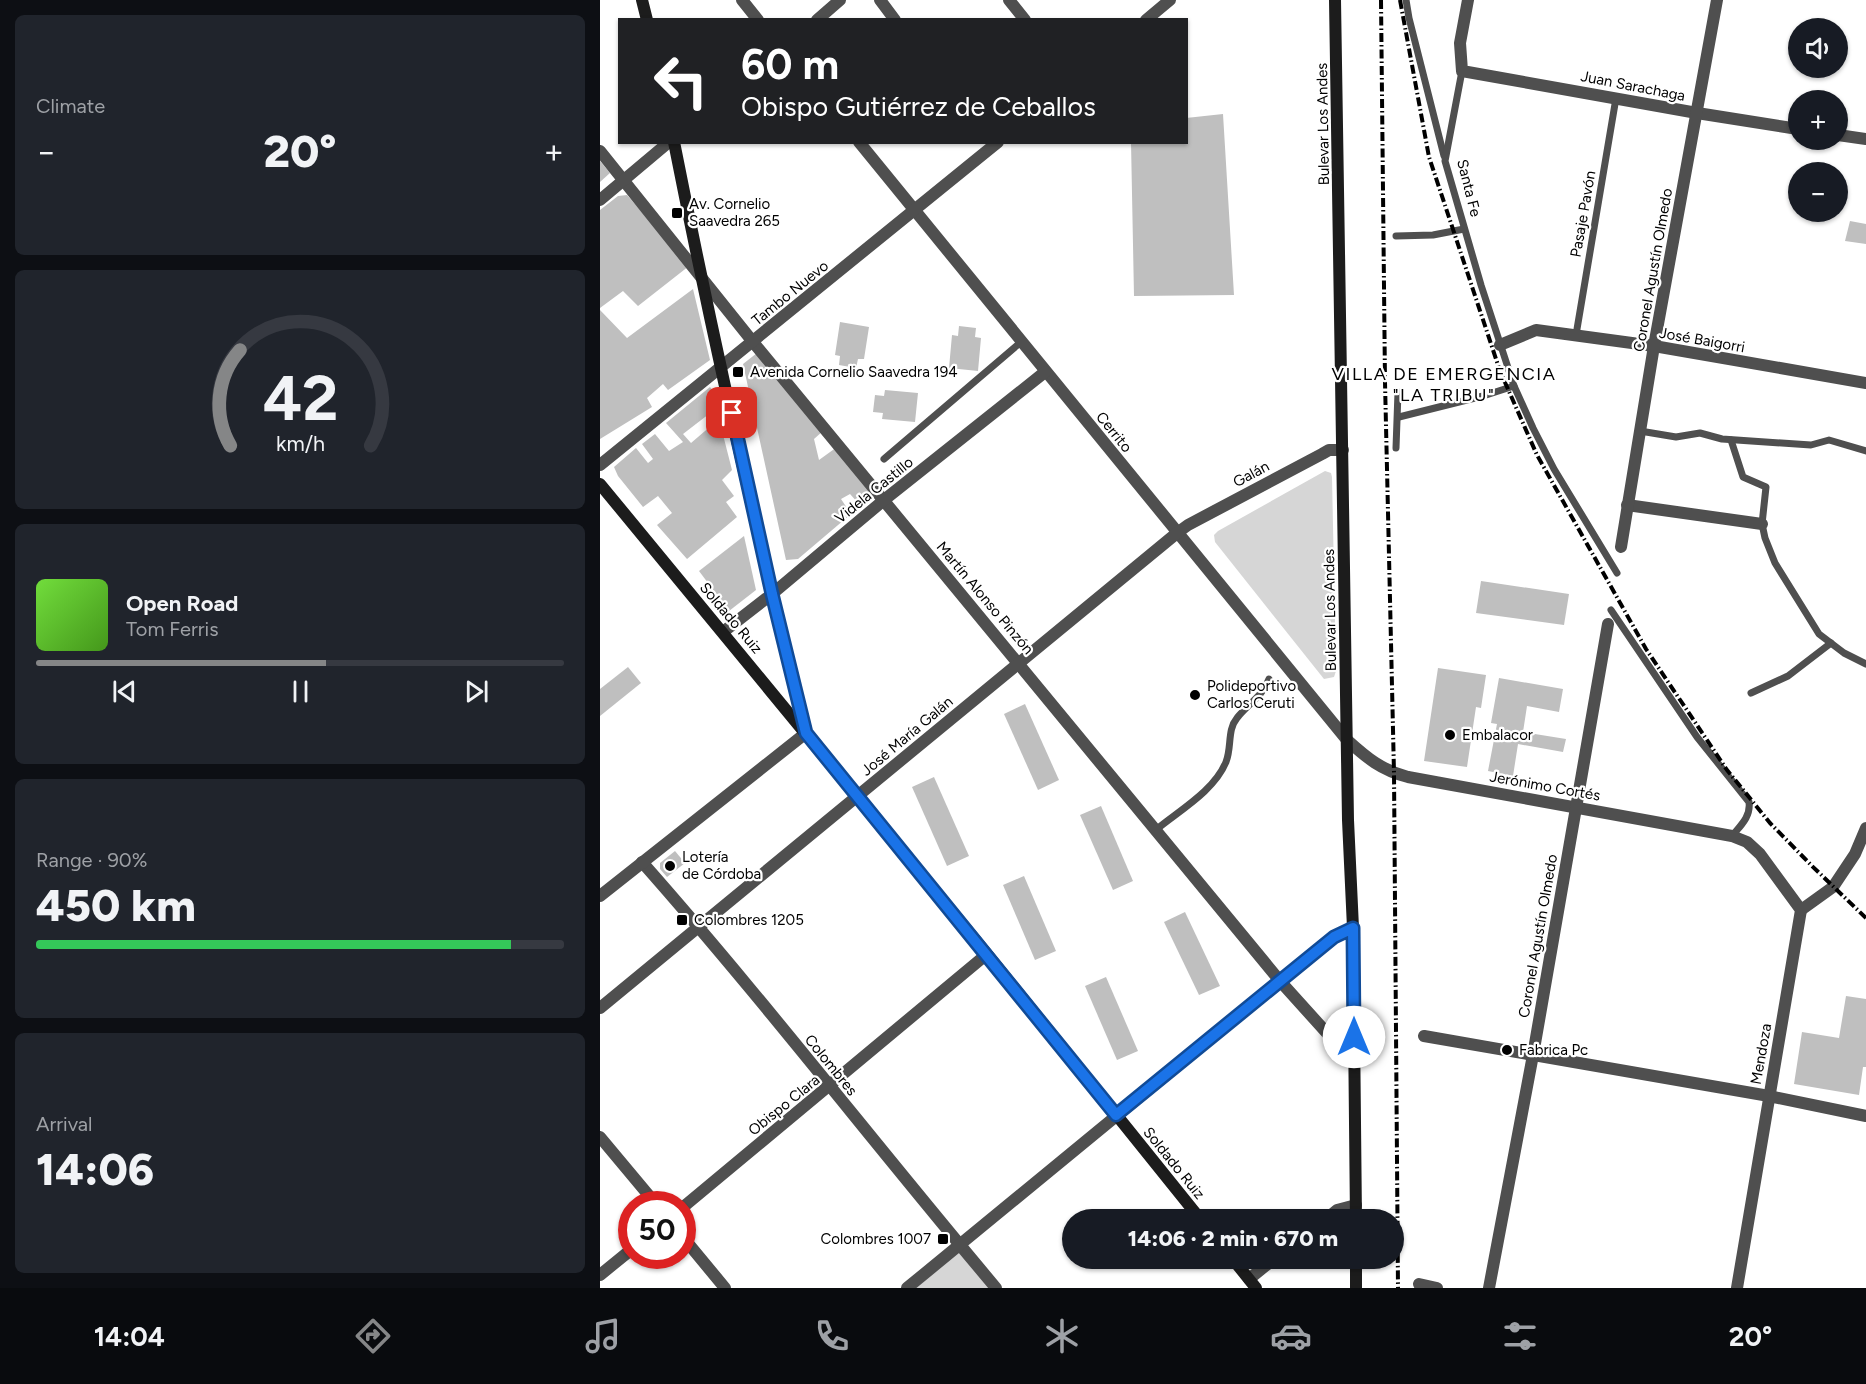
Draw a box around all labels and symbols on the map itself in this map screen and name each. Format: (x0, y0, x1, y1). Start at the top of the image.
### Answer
street label: Bulevar Los Andes (1313, 63, 1333, 185)
street label: Juan Sarachaga (1579, 67, 1687, 105)
street label: Santa Fe (1453, 157, 1485, 219)
street label: Pasaje Pavón (1567, 169, 1599, 259)
street label: Coronel Agustín Olmedo (1630, 187, 1676, 353)
place label: Av. Cornelio Saavedra 265 (689, 195, 780, 230)
marker: Av. Cornelio Saavedra 265 (670, 206, 684, 220)
street label: Tambo Nuevo (748, 256, 832, 329)
street label: José Baigorri (1658, 324, 1746, 356)
place label: Avenida Cornelio Saavedra 194 (750, 363, 958, 381)
district label: VILLA DE EMERGENCIA "LA TRIBU" (1332, 363, 1556, 406)
marker: Avenida Cornelio Saavedra 194 (731, 365, 745, 379)
pin (706, 387, 757, 438)
street label: Cerrito (1092, 408, 1136, 456)
street label: Videla Castillo (831, 453, 917, 527)
street label: Galán (1230, 457, 1272, 491)
street label: Martín Alonso Pinzón (933, 538, 1037, 658)
street label: Bulevar Los Andes (1320, 549, 1340, 671)
street label: Soldado Ruiz (696, 579, 766, 657)
place label: Polideportivo Carlos Ceruti (1207, 677, 1296, 712)
marker: Polideportivo Carlos Ceruti (1188, 688, 1202, 702)
street label: José María Galán (858, 692, 956, 780)
place label: Embalacor (1462, 726, 1533, 744)
marker: Embalacor (1443, 728, 1457, 742)
street label: Jerónimo Cortés (1488, 767, 1602, 805)
place label: Lotería de Córdoba (682, 848, 761, 883)
street label: Coronel Agustín Olmedo (1515, 853, 1561, 1019)
marker: Lotería de Córdoba (663, 859, 677, 873)
place label: Colombres 1205 (694, 911, 804, 929)
marker: Colombres 1205 (675, 913, 689, 927)
position arrow (1322, 1005, 1386, 1069)
street label: Mendoza (1747, 1022, 1775, 1086)
street label: Colombres (801, 1031, 861, 1099)
place label: Fabrica Pc (1519, 1041, 1588, 1059)
marker: Fabrica Pc (1500, 1043, 1514, 1057)
street label: Obispo Clara (745, 1071, 823, 1139)
street label: Soldado Ruiz (1139, 1123, 1209, 1203)
speed limit sign: 50 (618, 1191, 696, 1269)
place label: Colombres 1007 (820, 1230, 931, 1248)
marker: Colombres 1007 (936, 1232, 950, 1246)

